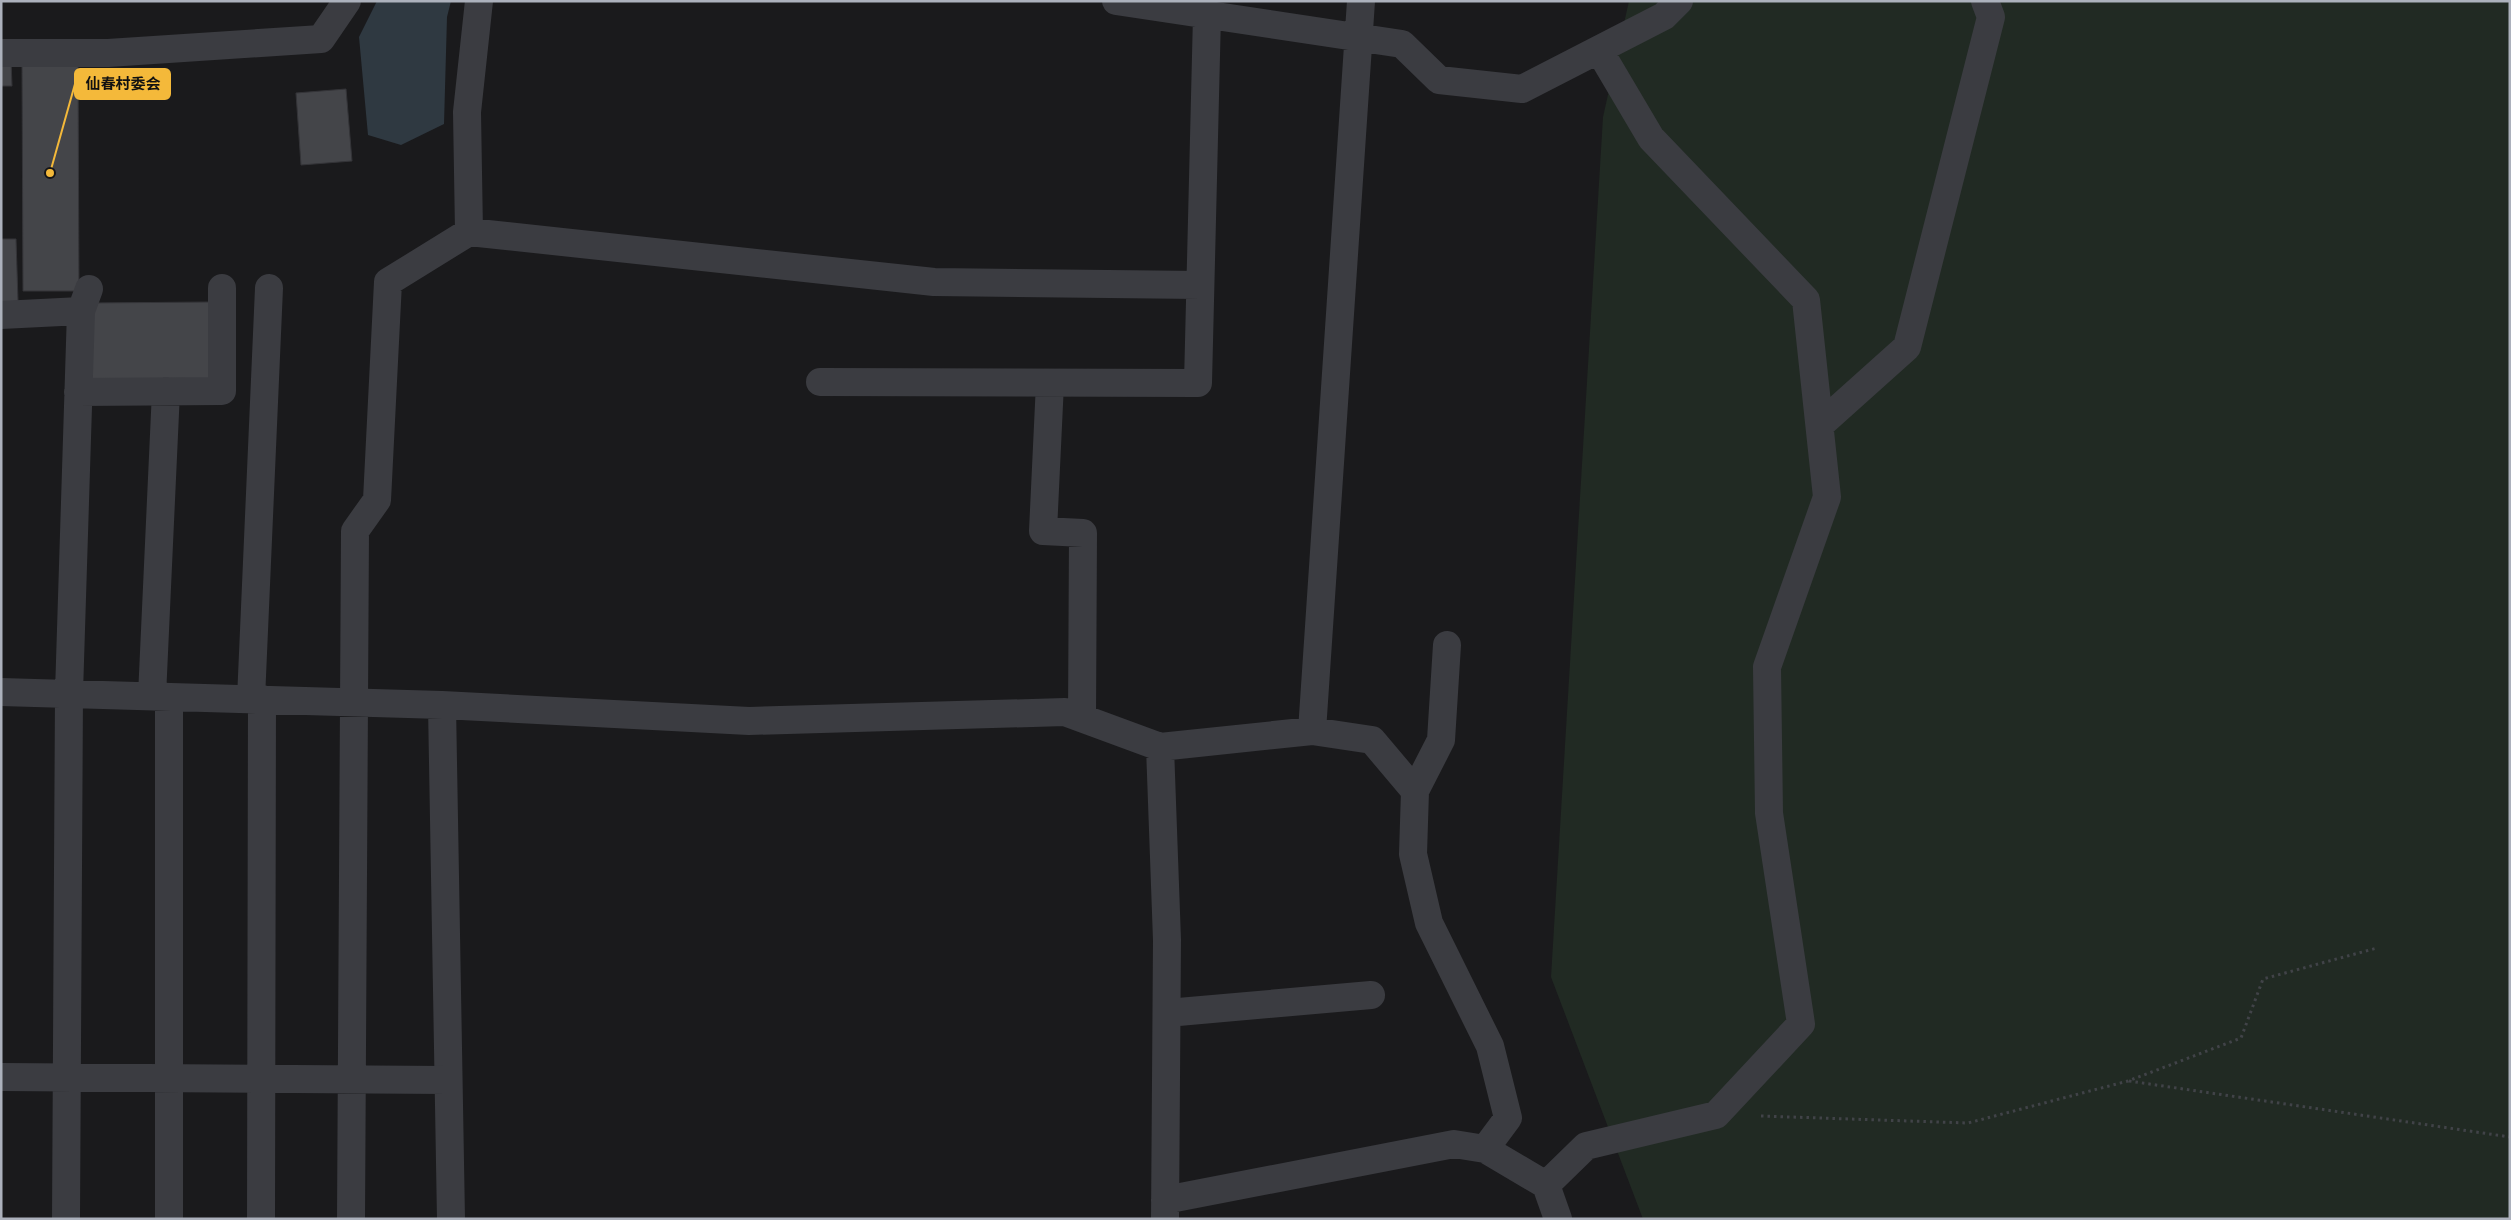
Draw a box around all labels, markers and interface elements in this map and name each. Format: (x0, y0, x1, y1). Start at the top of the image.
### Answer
callout: 仙春村委会 (75, 69, 170, 99)
text: 仙春村委会 (85, 74, 161, 93)

